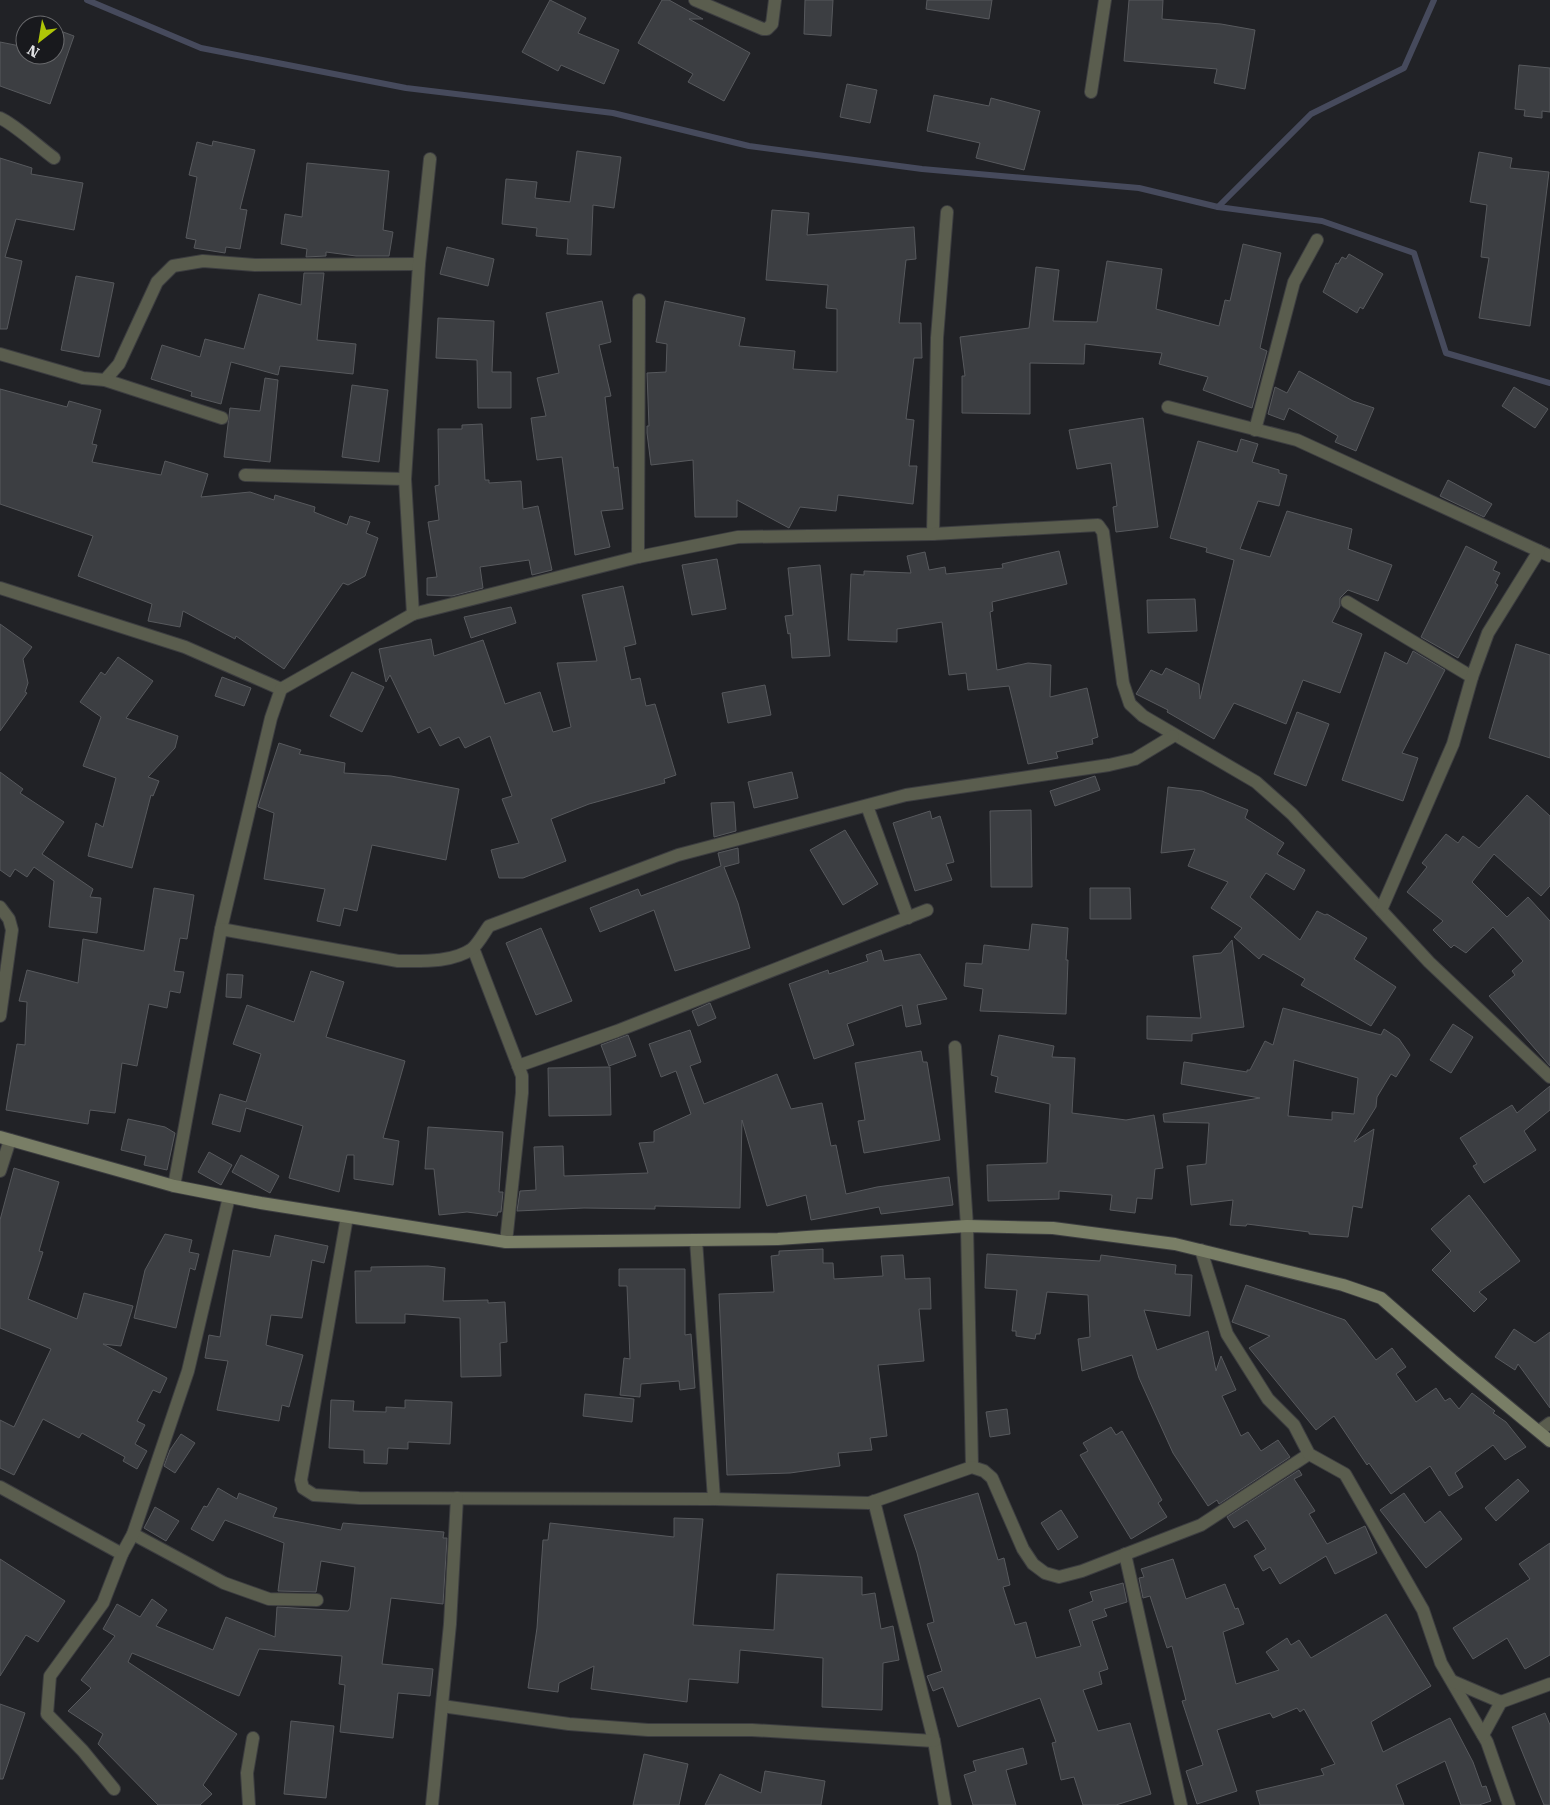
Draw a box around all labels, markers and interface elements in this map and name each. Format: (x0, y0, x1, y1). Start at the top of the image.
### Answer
north arrow (15, 15, 65, 65)
text: N (24, 41, 42, 61)

